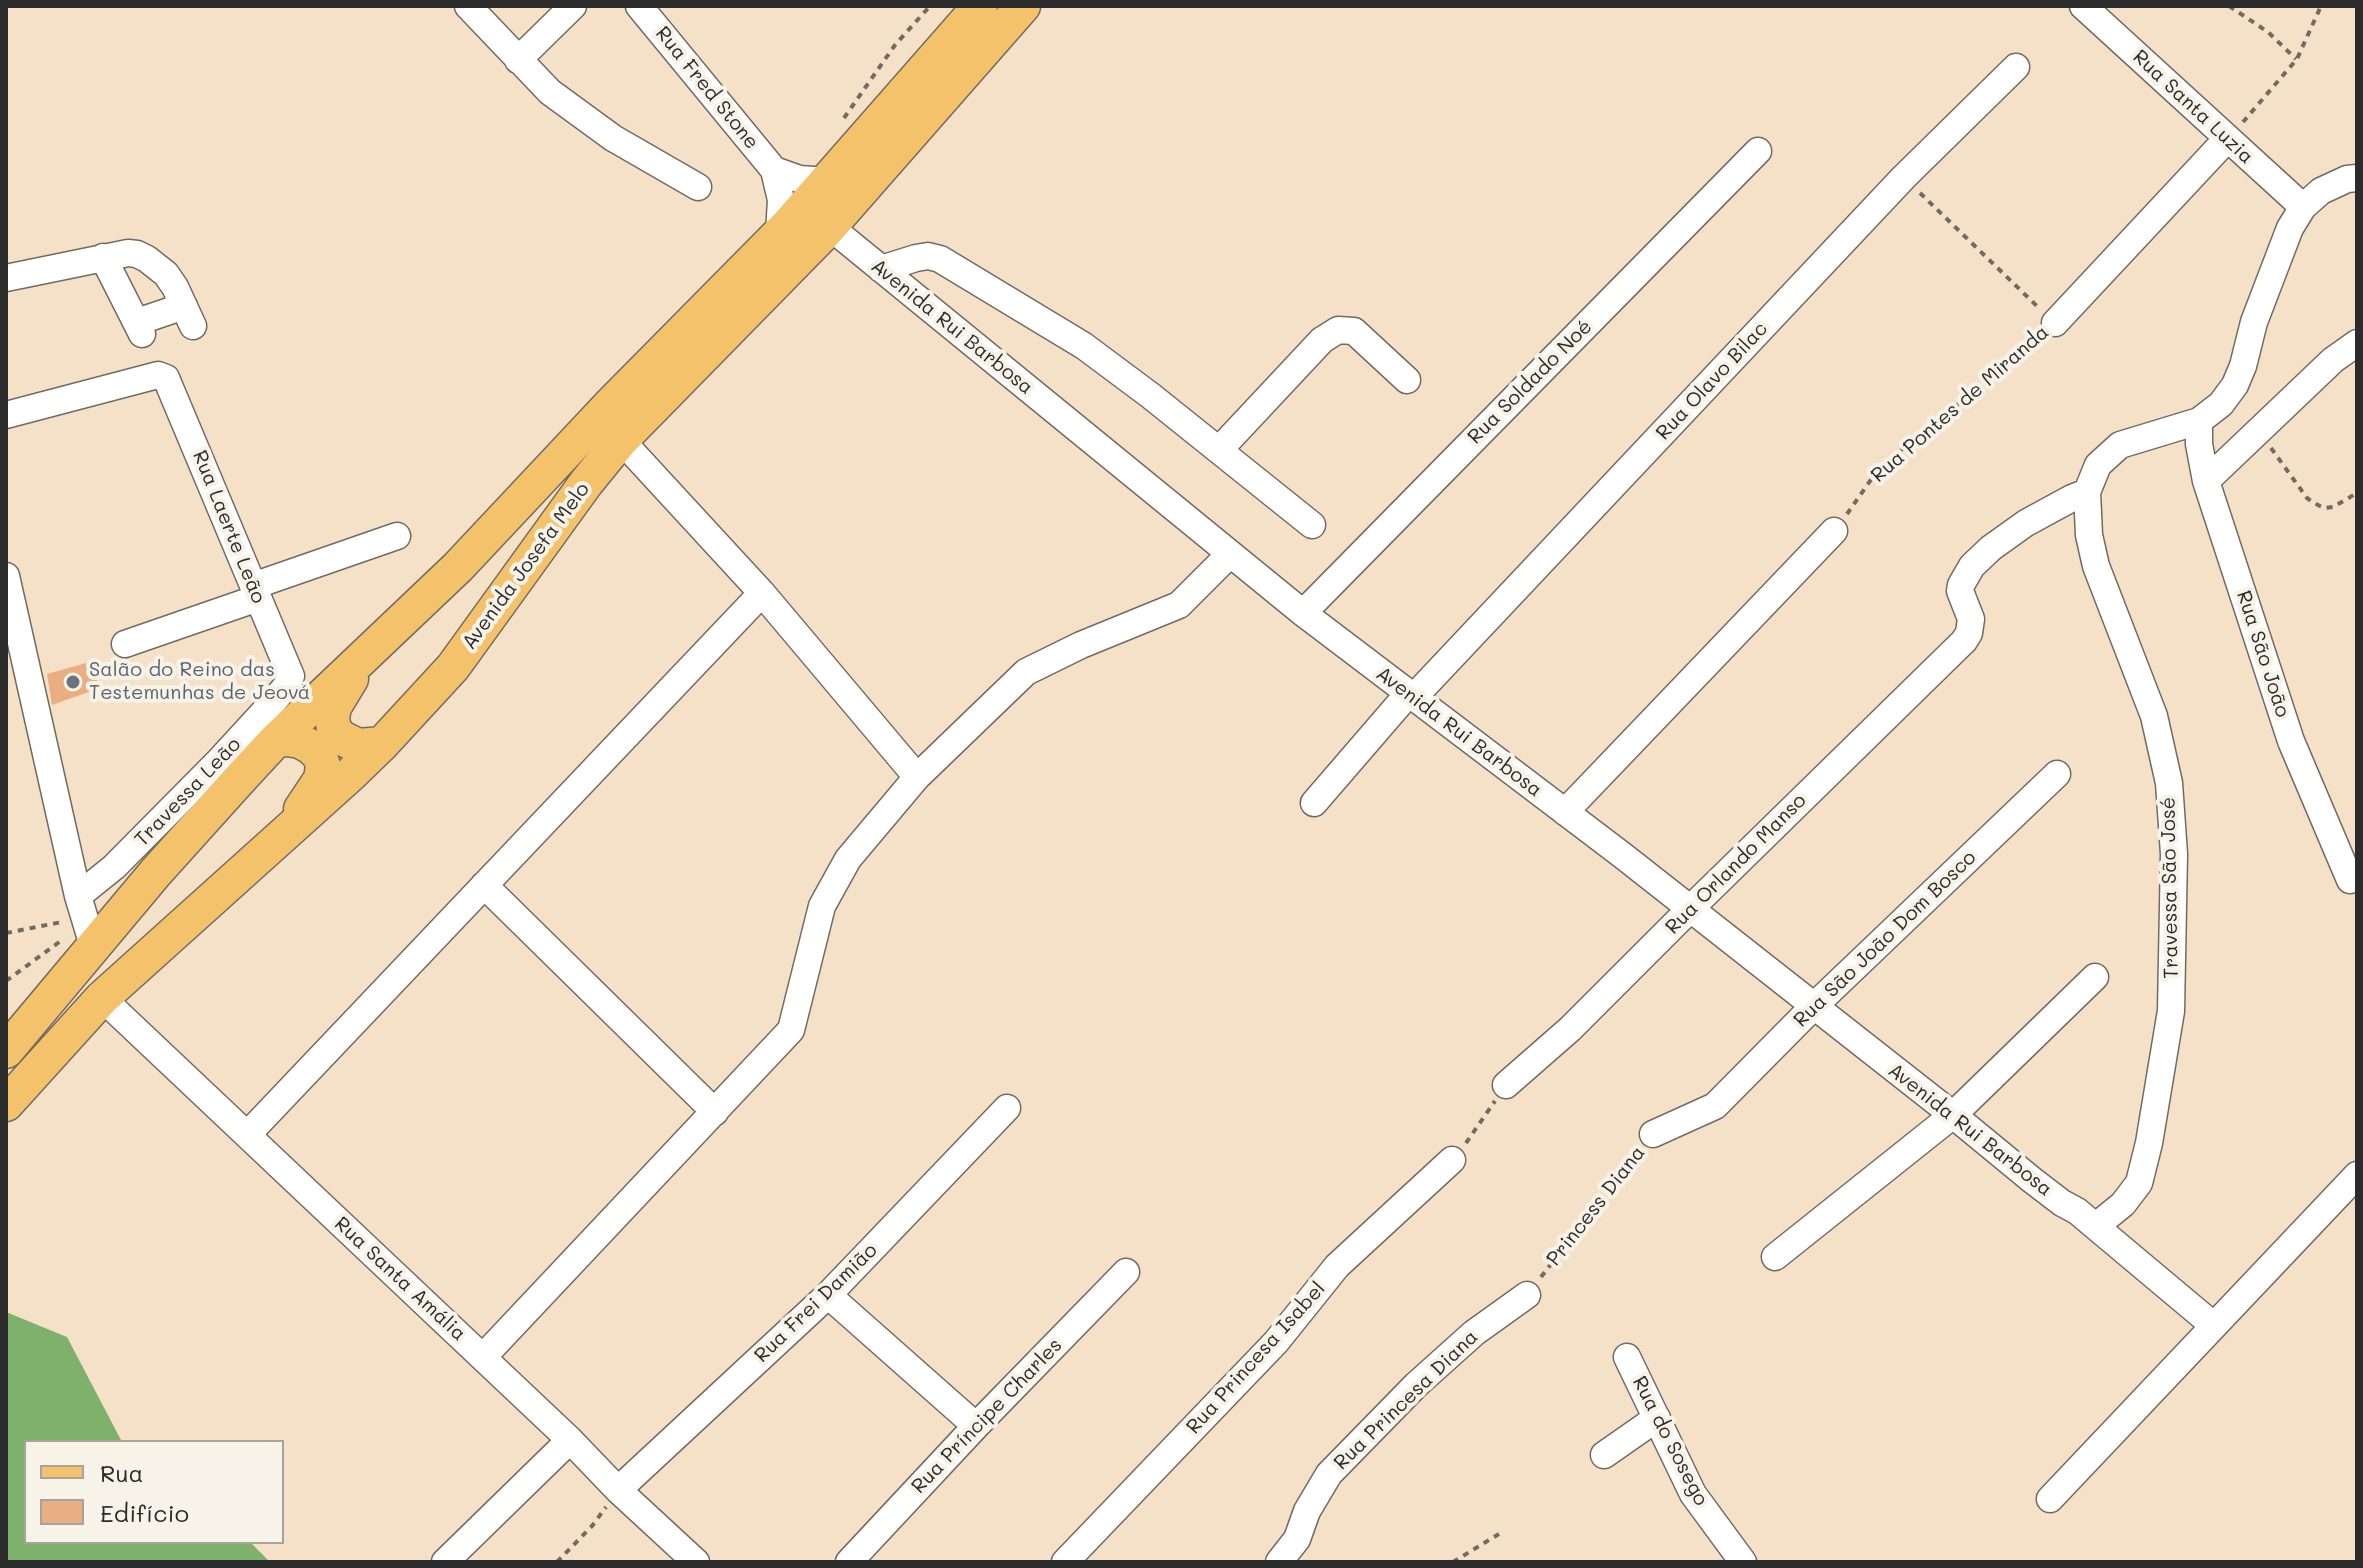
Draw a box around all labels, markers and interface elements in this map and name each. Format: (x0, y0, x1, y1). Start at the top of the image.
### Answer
street label: Rua Fred Stone (650, 22, 764, 154)
street label: Rua Santa Luzia (2128, 45, 2258, 169)
street label: Avenida Rui Barbosa (866, 254, 1038, 400)
street label: Rua Soldado Noé (1463, 315, 1597, 449)
street label: Rua Olavo Bilac (1651, 317, 1773, 445)
street label: Rua Pontes de Miranda (1866, 320, 2054, 488)
street label: Rua Laerte Leão (187, 447, 271, 607)
street label: Avenida Josefa Melo (457, 478, 595, 654)
street label: Rua São João (2231, 588, 2295, 720)
place label: Salão do Reino das Testemunhas de Jeová (89, 658, 310, 705)
street label: Avenida Rui Barbosa (1371, 662, 1547, 802)
marker: Salão do Reino das Testemunhas de Jeová (64, 673, 82, 691)
street label: Travessa Leão (130, 733, 246, 851)
street label: Rua Orlando Manso (1661, 789, 1811, 939)
street label: Travessa São José (2156, 797, 2184, 979)
street label: Rua São João Dom Bosco (1789, 846, 1981, 1032)
street label: Avenida Rui Barbosa (1883, 1059, 2057, 1201)
street label: Princess Diana (1542, 1141, 1650, 1271)
street label: Rua Santa Amália (329, 1212, 471, 1346)
street label: Rua Frei Damião (750, 1238, 882, 1368)
street label: Rua Princesa Isabel (1182, 1277, 1330, 1439)
street label: Rua Princesa Diana (1329, 1325, 1483, 1475)
street label: Rua Príncipe Charles (907, 1333, 1067, 1499)
street label: Rua do Sosego (1627, 1372, 1713, 1510)
legend (24, 1440, 284, 1544)
text: Rua (100, 1457, 143, 1488)
text: Edifício (100, 1497, 189, 1528)

